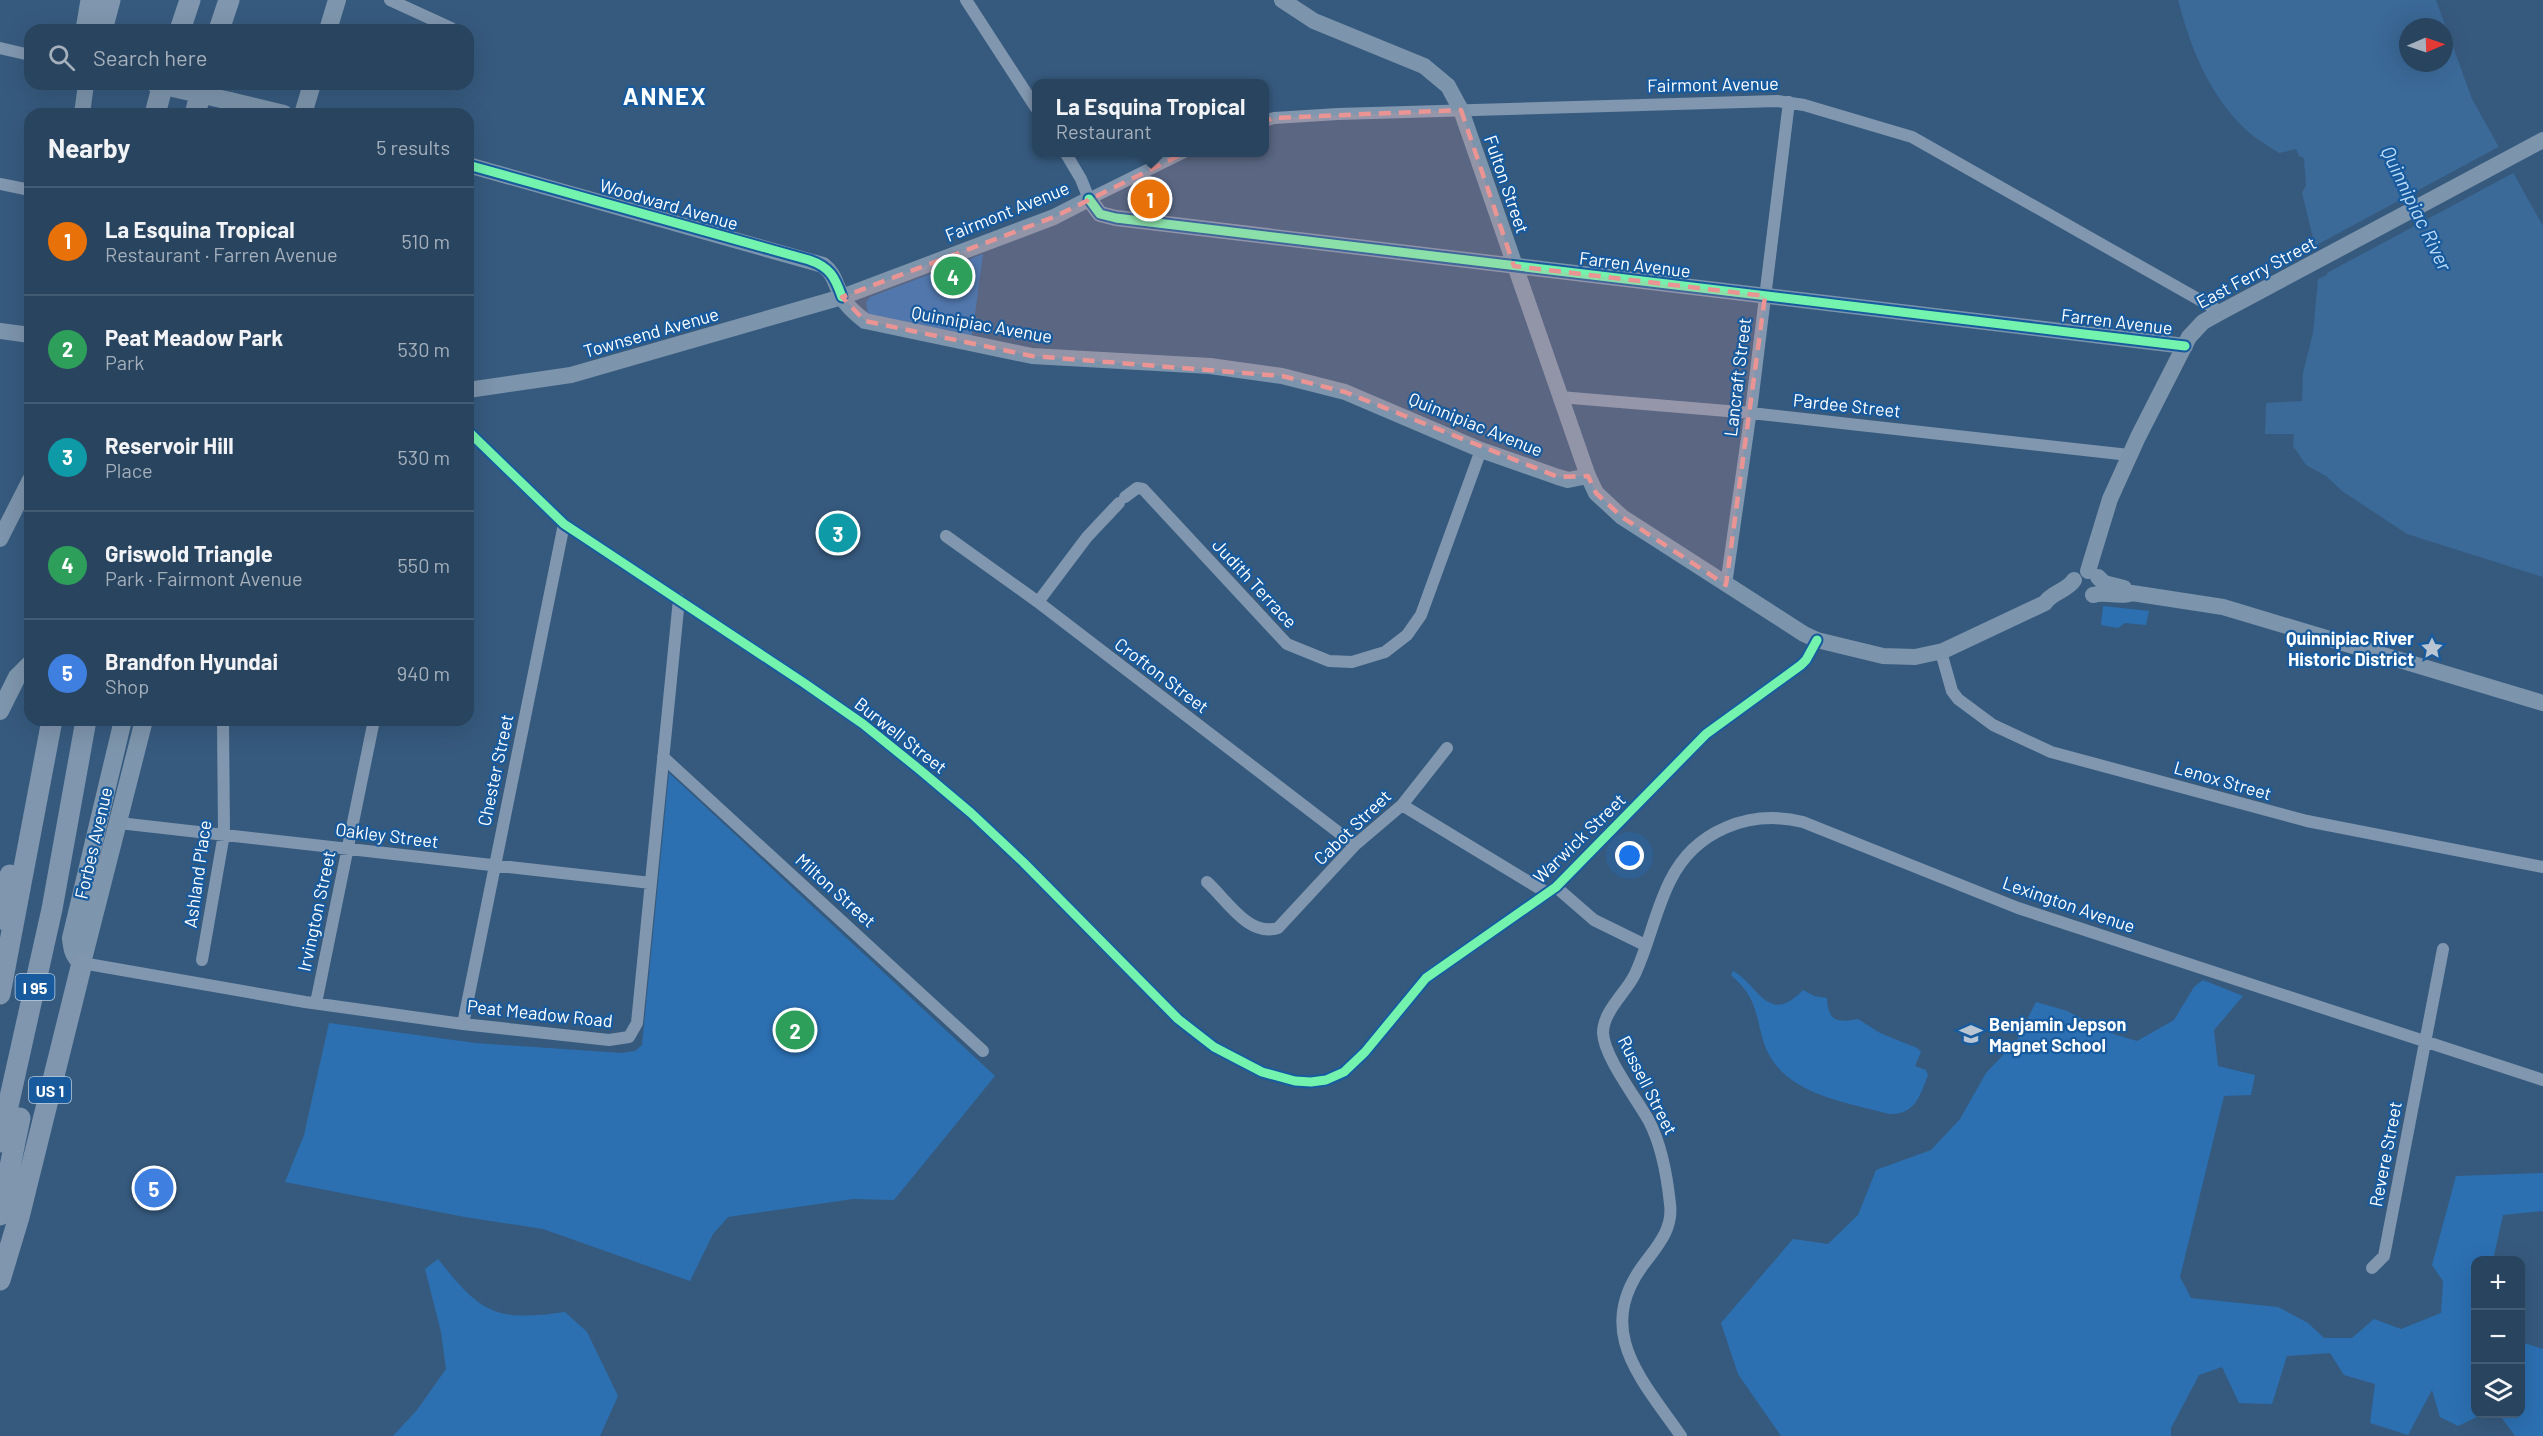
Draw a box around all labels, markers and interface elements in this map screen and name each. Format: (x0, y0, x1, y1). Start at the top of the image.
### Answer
north arrow (2399, 18, 2453, 72)
search box (24, 24, 474, 90)
icon: search (45, 41, 78, 74)
text: Search here (93, 44, 207, 70)
street label: Fairmont Avenue (1647, 72, 1779, 96)
popup (1032, 79, 1269, 157)
district label: ANNEX (623, 81, 707, 110)
text: La Esquina Tropical (1056, 93, 1245, 119)
text: Restaurant (1056, 119, 1152, 143)
text: Nearby (48, 132, 130, 163)
street label: Fulton Street (1480, 132, 1534, 236)
text: 5 results (376, 135, 450, 159)
water label: Quinnipiac River (2376, 142, 2458, 275)
street label: Woodward Avenue (597, 174, 741, 234)
street label: Fairmont Avenue (942, 176, 1072, 246)
pin: 1 (1130, 176, 1170, 222)
text: La Esquina Tropical (105, 216, 295, 242)
text: 1 (64, 229, 71, 253)
text: 510 m (401, 229, 450, 253)
street label: East Ferry Street (2192, 231, 2320, 313)
text: Restaurant · Farren Avenue (105, 242, 338, 266)
street label: Farren Avenue (1578, 246, 1692, 282)
pin: 4 (934, 254, 972, 298)
street label: Quinnipiac Avenue (910, 301, 1054, 347)
street label: Townsend Avenue (581, 302, 721, 362)
street label: Farren Avenue (2060, 303, 2174, 339)
street label: Lancraft Street (1719, 316, 1755, 438)
text: Peat Meadow Park (105, 324, 283, 350)
text: 2 (62, 337, 73, 361)
text: 530 m (398, 337, 450, 361)
text: Park (105, 350, 144, 374)
street label: Quinnipiac Avenue (1406, 387, 1546, 461)
street label: Pardee Street (1792, 388, 1902, 422)
text: Reservoir Hill (105, 432, 234, 458)
text: 3 (62, 445, 73, 469)
text: 530 m (398, 445, 450, 469)
text: Place (105, 458, 153, 482)
pin: 3 (818, 510, 858, 556)
street label: Judith Terrace (1208, 534, 1302, 632)
text: Griswold Triangle (105, 540, 273, 566)
text: 4 (61, 553, 74, 577)
text: 550 m (398, 553, 450, 577)
text: Park · Fairmont Avenue (105, 566, 303, 590)
place label: Quinnipiac River Historic District (2286, 627, 2414, 670)
street label: Crofton Street (1111, 633, 1213, 717)
place icon: Quinnipiac River Historic District (2419, 635, 2445, 661)
text: Brandfon Hyundai (105, 648, 278, 674)
text: 5 (62, 661, 73, 685)
text: 940 m (397, 661, 450, 685)
text: Shop (105, 674, 149, 698)
street label: Burwell Street (850, 692, 952, 778)
street label: Chester Street (472, 712, 518, 828)
street label: Lenox Street (2172, 756, 2274, 804)
street label: Forbes Avenue (69, 785, 117, 901)
street label: Cabot Street (1309, 785, 1395, 869)
street label: Warwick Street (1528, 788, 1630, 888)
street label: Oakley Street (334, 818, 440, 852)
street label: Ashland Place (179, 819, 215, 929)
your location (1615, 841, 1644, 870)
street label: Milton Street (791, 848, 881, 932)
street label: Irvington Street (292, 849, 340, 973)
street label: Lexington Avenue (2000, 871, 2138, 937)
road number: I 95 (15, 974, 54, 1000)
street label: Peat Meadow Road (466, 994, 614, 1032)
pin: 2 (776, 1008, 814, 1052)
place label: Benjamin Jepson Magnet School (1989, 1013, 2126, 1056)
school or university icon: Benjamin Jepson Magnet School (1958, 1021, 1984, 1047)
street label: Russell Street (1614, 1032, 1682, 1138)
road number: US 1 (29, 1077, 71, 1103)
street label: Revere Street (2364, 1099, 2406, 1209)
pin: 5 (134, 1166, 174, 1210)
map controls (2471, 1256, 2525, 1418)
button: + (2471, 1256, 2525, 1310)
button: − (2471, 1310, 2525, 1364)
button: layers (2471, 1364, 2525, 1418)

